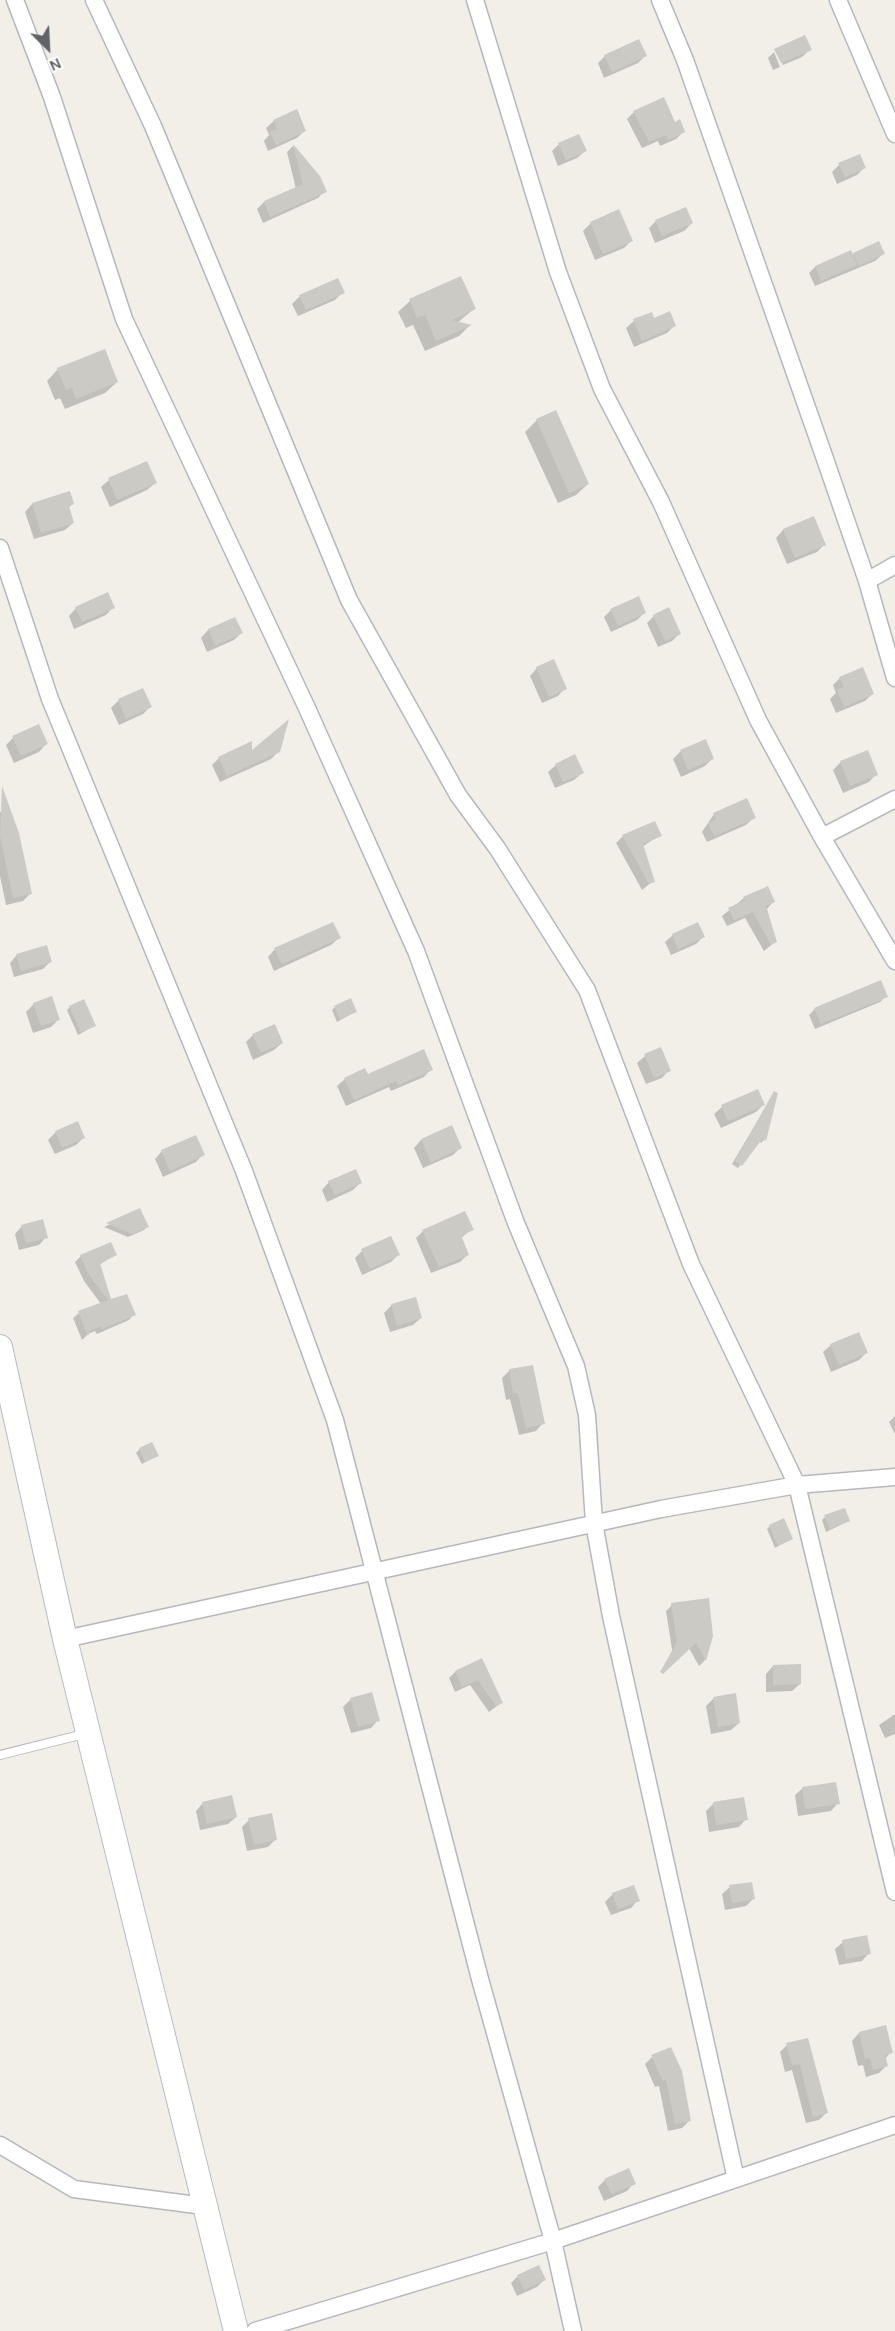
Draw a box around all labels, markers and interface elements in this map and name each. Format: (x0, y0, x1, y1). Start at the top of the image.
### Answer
north arrow (18, 18, 78, 78)
text: N (46, 54, 65, 76)

